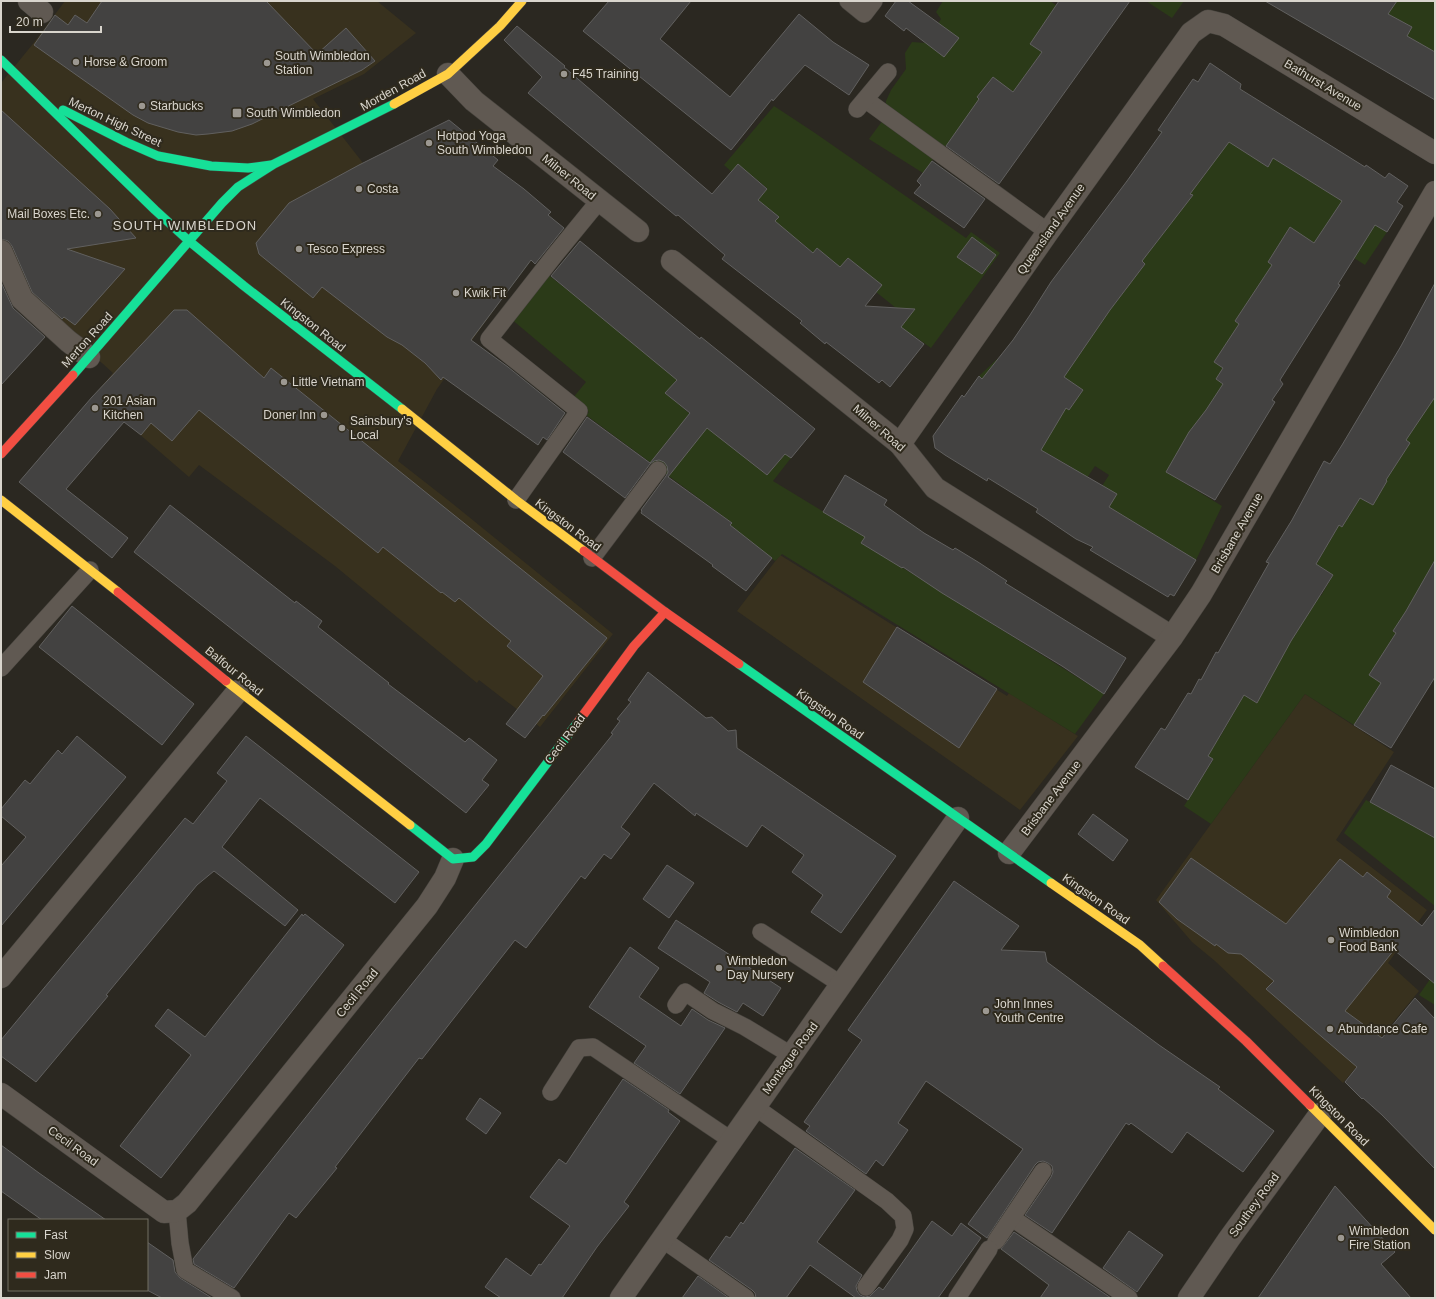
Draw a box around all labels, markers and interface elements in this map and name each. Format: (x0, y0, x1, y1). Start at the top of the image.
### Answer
scale bar (10, 8, 101, 34)
text: 20 m (16, 15, 43, 29)
place label: South Wimbledon Station (275, 49, 370, 77)
place label: Horse & Groom (84, 55, 167, 69)
street label: Bathurst Avenue (1282, 56, 1365, 114)
marker: Horse & Groom (71, 57, 81, 67)
marker: South Wimbledon Station (262, 58, 272, 68)
street label: Morden Road (358, 66, 428, 114)
place label: F45 Training (572, 67, 639, 81)
marker: F45 Training (559, 69, 569, 79)
street label: Merton High Street (66, 94, 164, 150)
place label: Starbucks (150, 99, 203, 113)
marker: Starbucks (137, 101, 147, 111)
place label: South Wimbledon (246, 106, 341, 120)
marker: South Wimbledon (231, 107, 243, 119)
place label: Hotpod Yoga South Wimbledon (437, 129, 532, 157)
marker: Hotpod Yoga South Wimbledon (424, 138, 434, 148)
street label: Milner Road (539, 151, 599, 203)
street label: Queensland Avenue (1014, 181, 1088, 277)
place label: Costa (367, 182, 399, 196)
marker: Costa (354, 184, 364, 194)
place label: Mail Boxes Etc. (7, 207, 90, 221)
marker: Mail Boxes Etc. (93, 209, 103, 219)
district label: SOUTH WIMBLEDON (113, 218, 257, 233)
place label: Tesco Express (307, 242, 385, 256)
marker: Tesco Express (294, 244, 304, 254)
place label: Kwik Fit (464, 286, 507, 300)
marker: Kwik Fit (451, 288, 461, 298)
street label: Kingston Road (278, 295, 348, 355)
street label: Merton Road (59, 310, 115, 370)
place label: Little Vietnam (292, 375, 365, 389)
marker: Little Vietnam (279, 377, 289, 387)
place label: 201 Asian Kitchen (103, 394, 156, 422)
street label: Milner Road (850, 401, 908, 455)
marker: 201 Asian Kitchen (90, 403, 100, 413)
place label: Doner Inn (263, 408, 316, 422)
marker: Doner Inn (319, 410, 329, 420)
place label: Sainsbury's Local (350, 414, 412, 442)
marker: Sainsbury's Local (337, 423, 347, 433)
street label: Brisbane Avenue (1208, 490, 1266, 576)
street label: Kingston Road (532, 496, 604, 554)
street label: Balfour Road (202, 644, 266, 698)
street label: Kingston Road (794, 686, 866, 742)
street label: Cecil Road (542, 711, 588, 767)
street label: Brisbane Avenue (1018, 757, 1084, 838)
street label: Kingston Road (1060, 871, 1132, 927)
place label: Wimbledon Food Bank (1339, 926, 1399, 954)
marker: Wimbledon Food Bank (1326, 935, 1336, 945)
place label: Wimbledon Day Nursery (727, 954, 794, 982)
marker: Wimbledon Day Nursery (714, 963, 724, 973)
street label: Cecil Road (333, 966, 381, 1020)
place label: John Innes Youth Centre (994, 997, 1064, 1025)
marker: John Innes Youth Centre (981, 1006, 991, 1016)
street label: Montague Road (759, 1019, 821, 1097)
place label: Abundance Cafe (1338, 1022, 1428, 1036)
marker: Abundance Cafe (1325, 1024, 1335, 1034)
street label: Kingston Road (1306, 1083, 1372, 1149)
street label: Cecil Road (45, 1123, 101, 1169)
street label: Southey Road (1226, 1170, 1282, 1240)
legend (8, 1219, 148, 1291)
place label: Wimbledon Fire Station (1349, 1224, 1410, 1252)
text: Fast (44, 1228, 68, 1242)
marker: Wimbledon Fire Station (1336, 1233, 1346, 1243)
text: Slow (44, 1248, 70, 1262)
text: Jam (44, 1268, 67, 1282)

